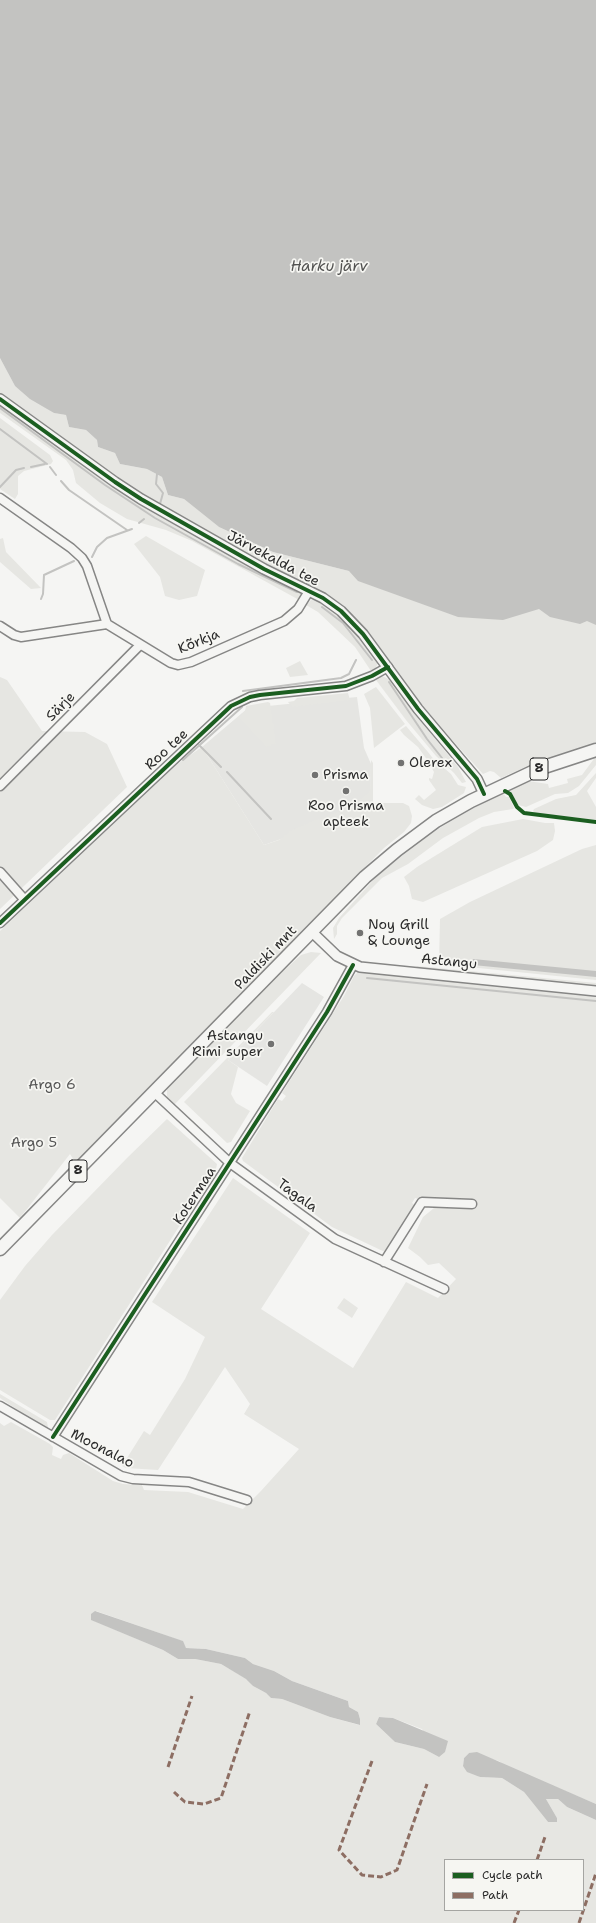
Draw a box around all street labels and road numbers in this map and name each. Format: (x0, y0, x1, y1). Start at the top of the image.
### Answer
street label: Järvekalda tee (224, 528, 322, 590)
street label: Kõrkja (176, 626, 222, 658)
street label: Särje (43, 689, 79, 725)
street label: Roo tee (142, 726, 192, 774)
road number: 8 (530, 758, 548, 780)
street label: Paldiski mnt (231, 923, 301, 993)
street label: Astangu (420, 951, 478, 973)
road number: 8 (69, 1160, 87, 1182)
street label: Kotermaa (170, 1164, 220, 1228)
street label: Tagala (274, 1176, 320, 1216)
street label: Moonalao (68, 1426, 136, 1472)

